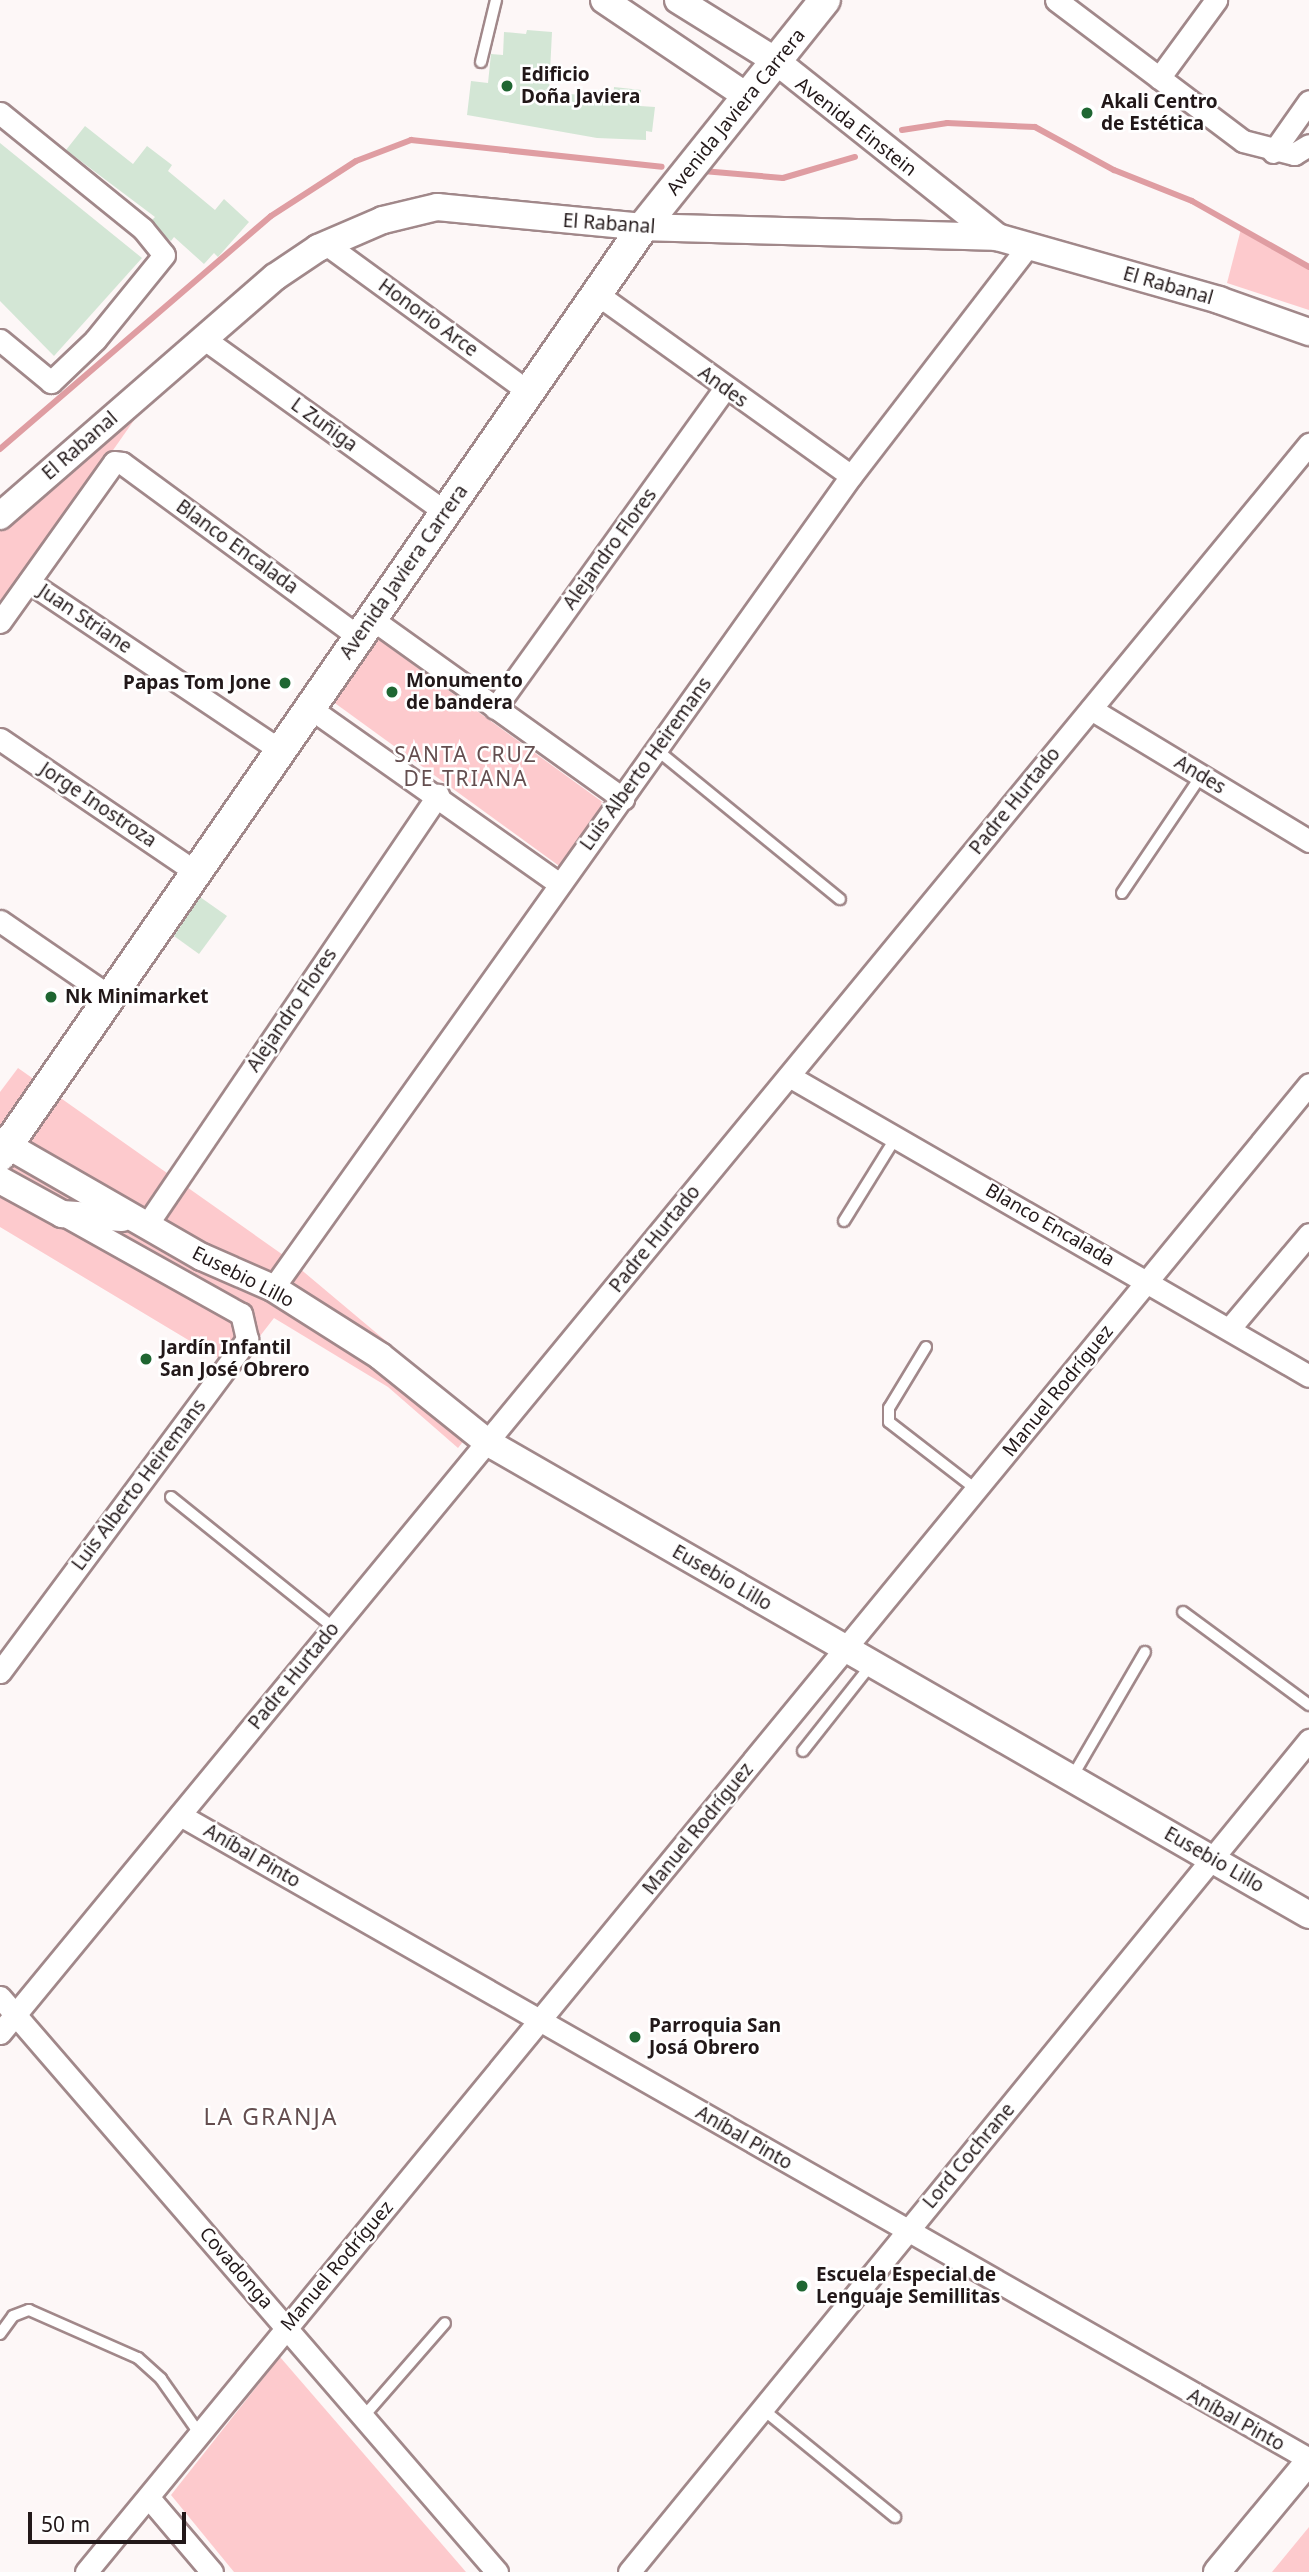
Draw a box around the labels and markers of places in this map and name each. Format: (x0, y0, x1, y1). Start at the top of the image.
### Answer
place label: Edificio Doña Javiera (521, 64, 640, 108)
marker: Edificio Doña Javiera (499, 78, 515, 94)
place label: Akali Centro de Estética (1101, 91, 1218, 135)
marker: Akali Centro de Estética (1079, 105, 1095, 121)
place label: Monumento de bandera (406, 670, 523, 714)
place label: Papas Tom Jone (123, 672, 271, 694)
marker: Papas Tom Jone (277, 675, 293, 691)
marker: Monumento de bandera (384, 684, 400, 700)
place label: Nk Minimarket (65, 986, 209, 1008)
marker: Nk Minimarket (43, 989, 59, 1005)
place label: Jardín Infantil San José Obrero (160, 1337, 310, 1381)
marker: Jardín Infantil San José Obrero (138, 1351, 154, 1367)
place label: Parroquia San Josá Obrero (649, 2015, 781, 2059)
marker: Parroquia San Josá Obrero (627, 2029, 643, 2045)
place label: Escuela Especial de Lenguaje Semillitas (816, 2264, 1000, 2308)
marker: Escuela Especial de Lenguaje Semillitas (794, 2278, 810, 2294)

